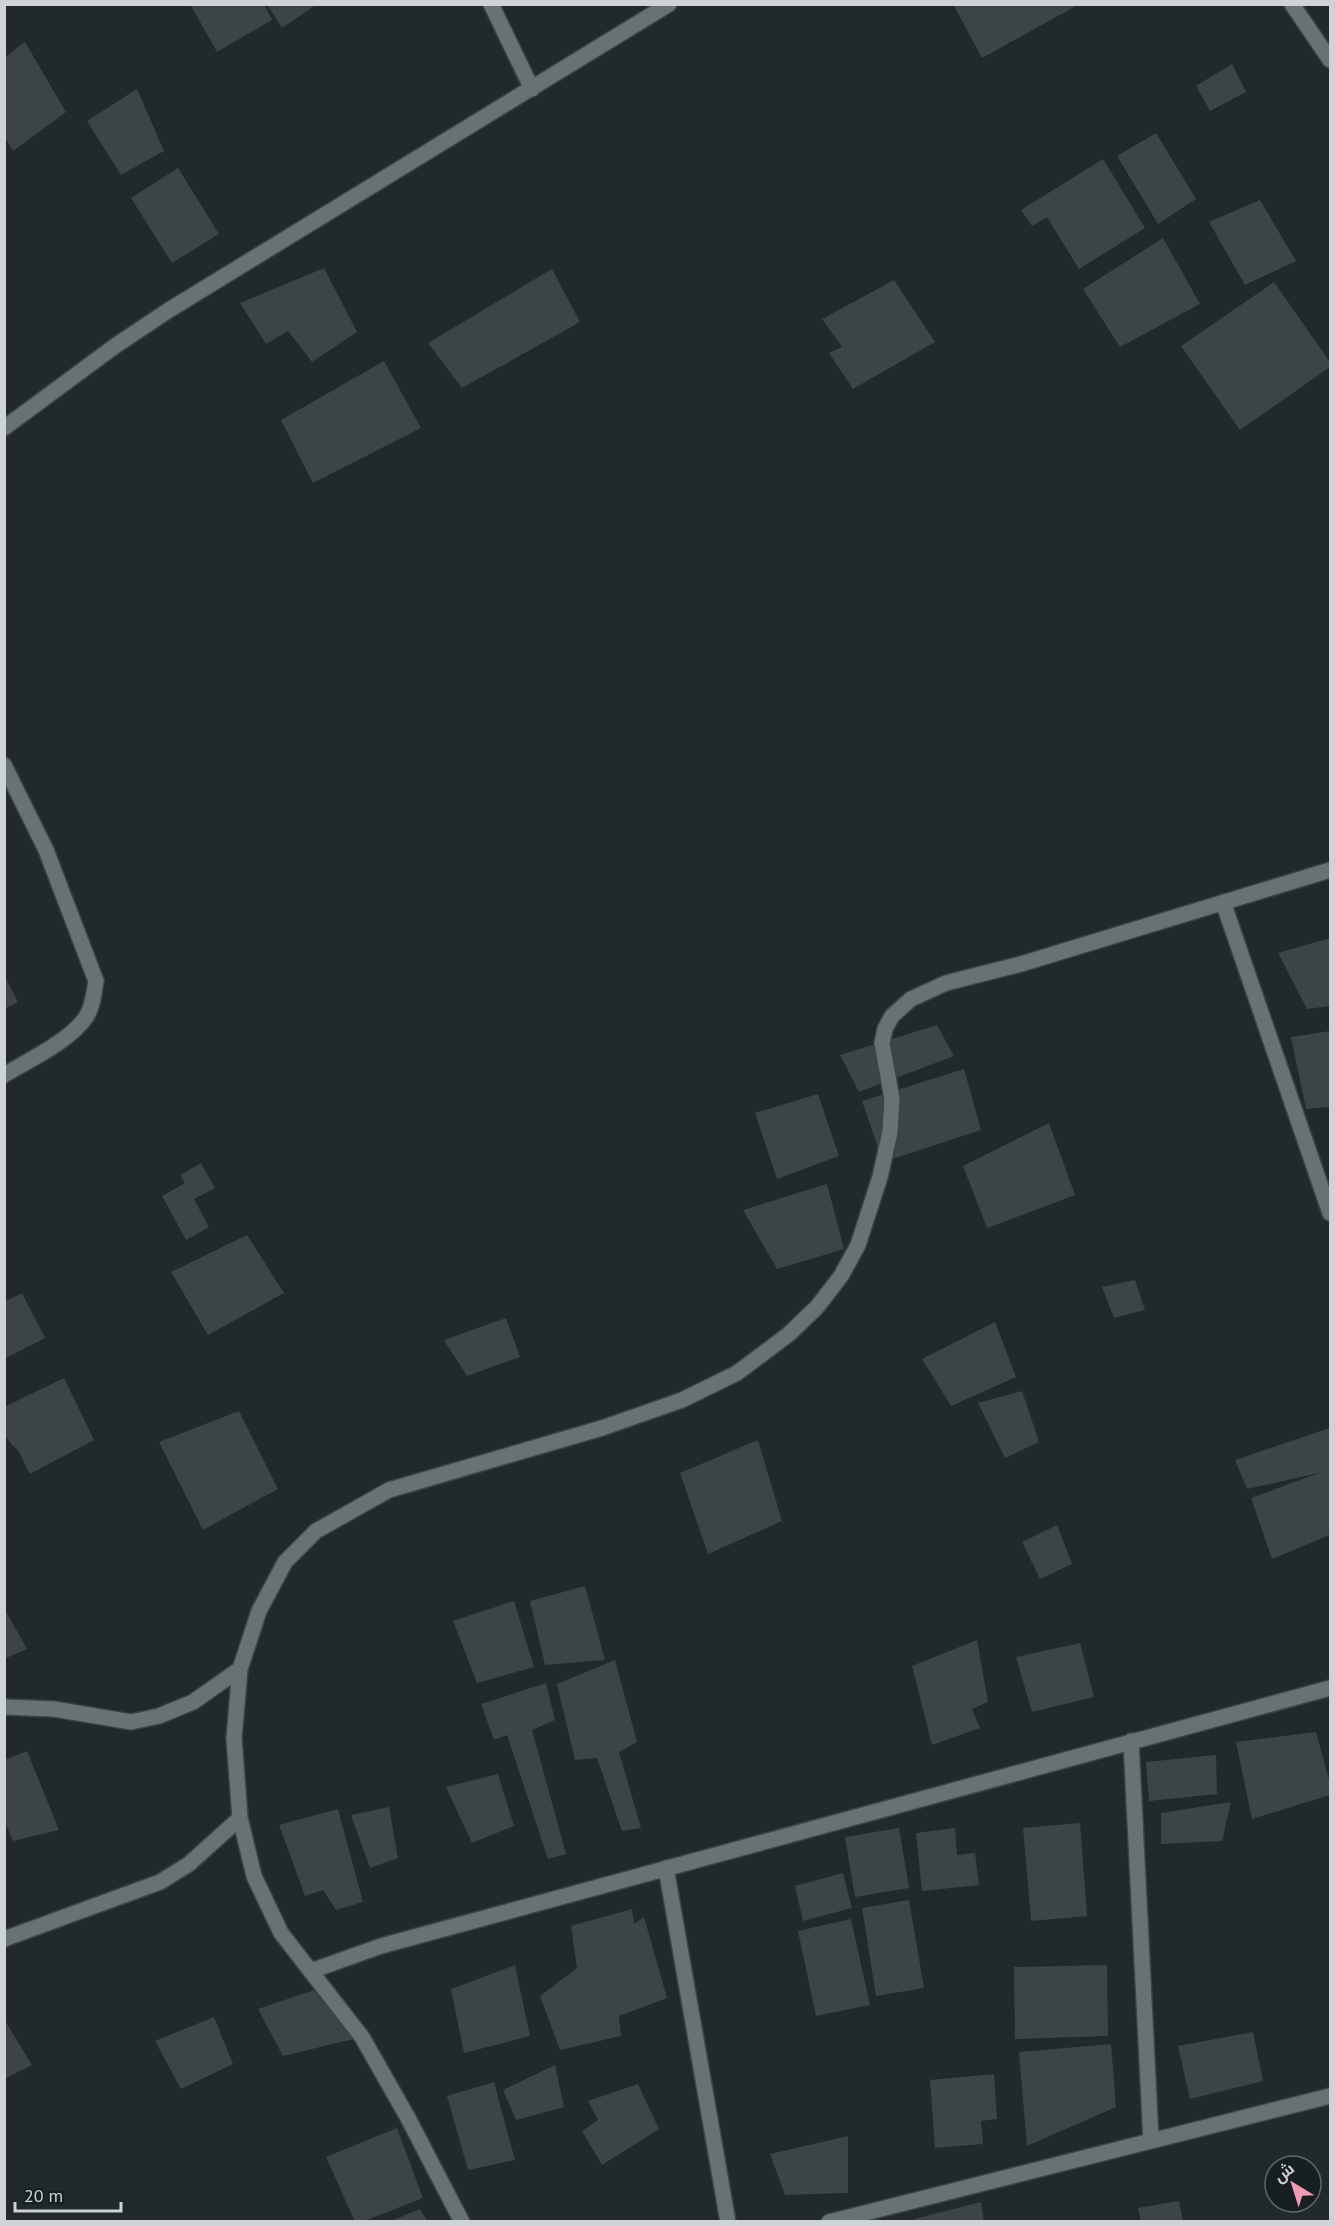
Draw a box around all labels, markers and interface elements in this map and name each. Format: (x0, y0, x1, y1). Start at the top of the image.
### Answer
north arrow (1263, 2154, 1323, 2214)
text: ش (1270, 2158, 1298, 2186)
scale bar (15, 2175, 122, 2213)
text: 20 m (24, 2184, 63, 2207)

